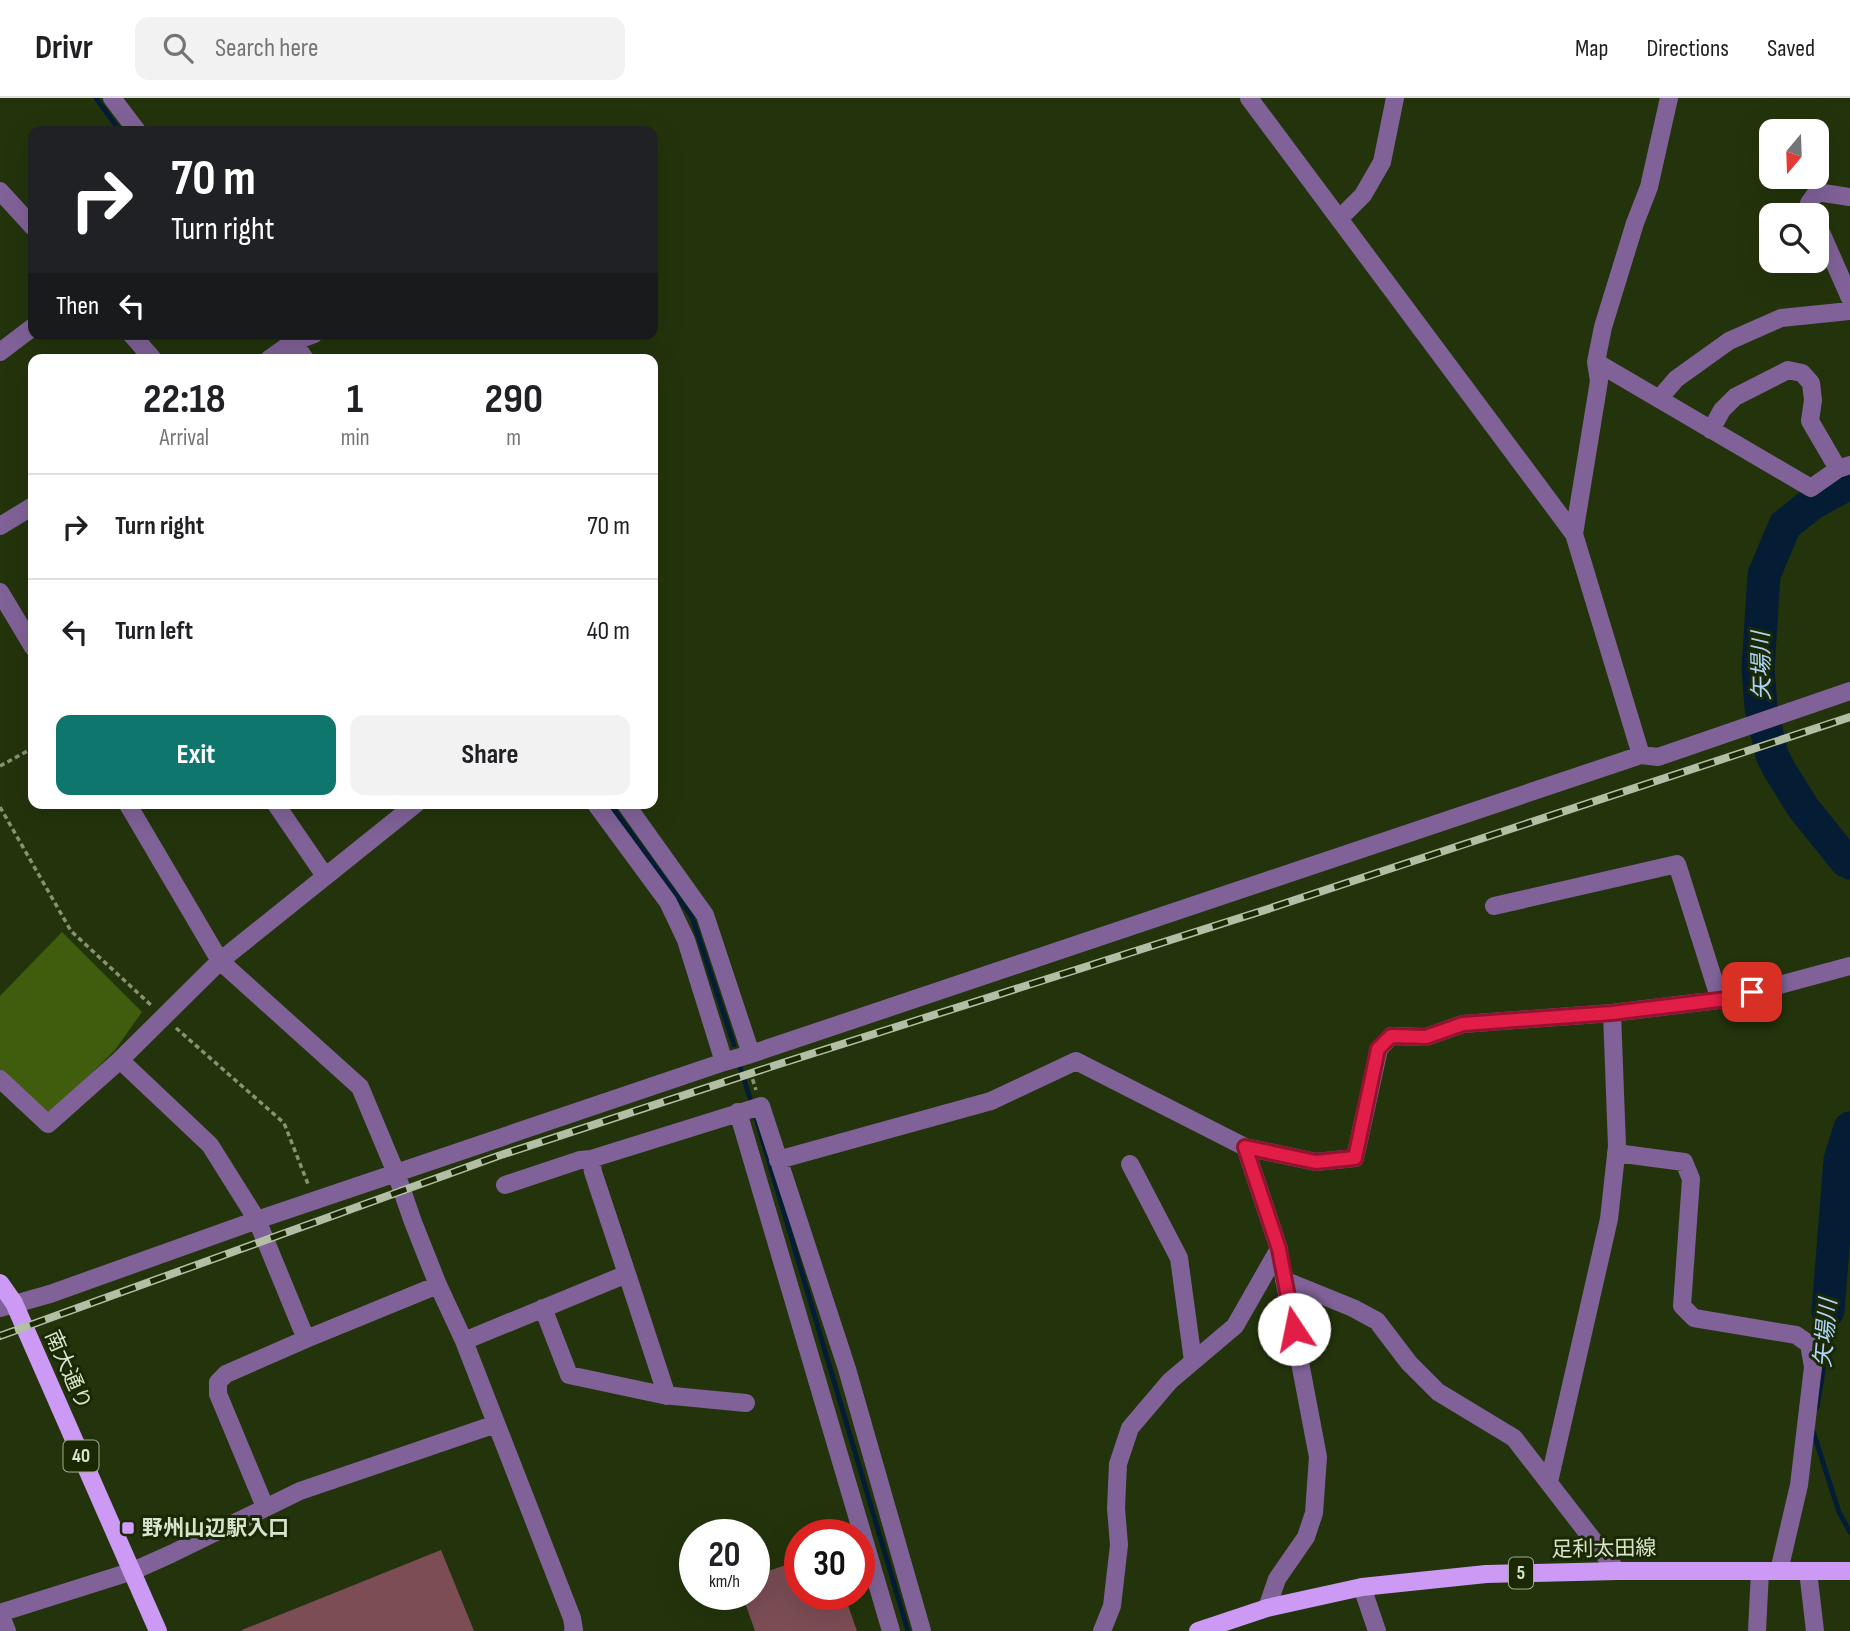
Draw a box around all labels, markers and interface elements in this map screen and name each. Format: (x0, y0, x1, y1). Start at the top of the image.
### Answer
search box (135, 17, 625, 80)
text: Drivr (35, 28, 93, 68)
icon: search (159, 29, 197, 67)
text: Search here (215, 33, 318, 64)
text: Map (1575, 34, 1608, 63)
text: Directions (1646, 34, 1729, 63)
text: Saved (1767, 34, 1815, 63)
north arrow (1759, 119, 1829, 189)
map controls (1759, 119, 1829, 273)
text: 70 m (171, 150, 256, 209)
icon: right (56, 154, 147, 245)
button: search (1759, 203, 1829, 273)
text: Turn right (171, 210, 275, 249)
icon: left (113, 287, 151, 325)
text: Then (56, 291, 99, 322)
text: 22:18 (143, 374, 226, 425)
text: 1 (347, 374, 363, 425)
text: 290 (485, 374, 543, 425)
text: Arrival (160, 424, 209, 452)
text: min (341, 424, 370, 452)
text: m (506, 424, 521, 452)
icon: right (56, 508, 94, 546)
text: Turn right (115, 511, 204, 542)
text: 70 m (587, 511, 630, 542)
icon: left (56, 613, 94, 651)
text: Turn left (115, 616, 193, 647)
text: 40 m (587, 616, 630, 647)
water label: 矢場川 (1747, 628, 1777, 701)
button: Exit (56, 715, 336, 795)
button: Share (350, 715, 630, 795)
pin (1722, 962, 1782, 1022)
icon: arrive (1733, 973, 1771, 1011)
position arrow (1257, 1292, 1331, 1366)
water label: 矢場川 (1809, 1294, 1843, 1369)
street label: 南大通り (39, 1327, 97, 1413)
road number: 40 (64, 1440, 98, 1472)
place label: 野州山辺駅入口 (142, 1516, 289, 1541)
speed limit sign: 30 (784, 1519, 875, 1610)
marker: 野州山辺駅入口 (120, 1520, 136, 1536)
text: 20 (709, 1534, 741, 1577)
street label: 足利太田線 (1551, 1536, 1657, 1562)
road number: 5 (1509, 1558, 1533, 1588)
text: km/h (709, 1571, 740, 1592)

